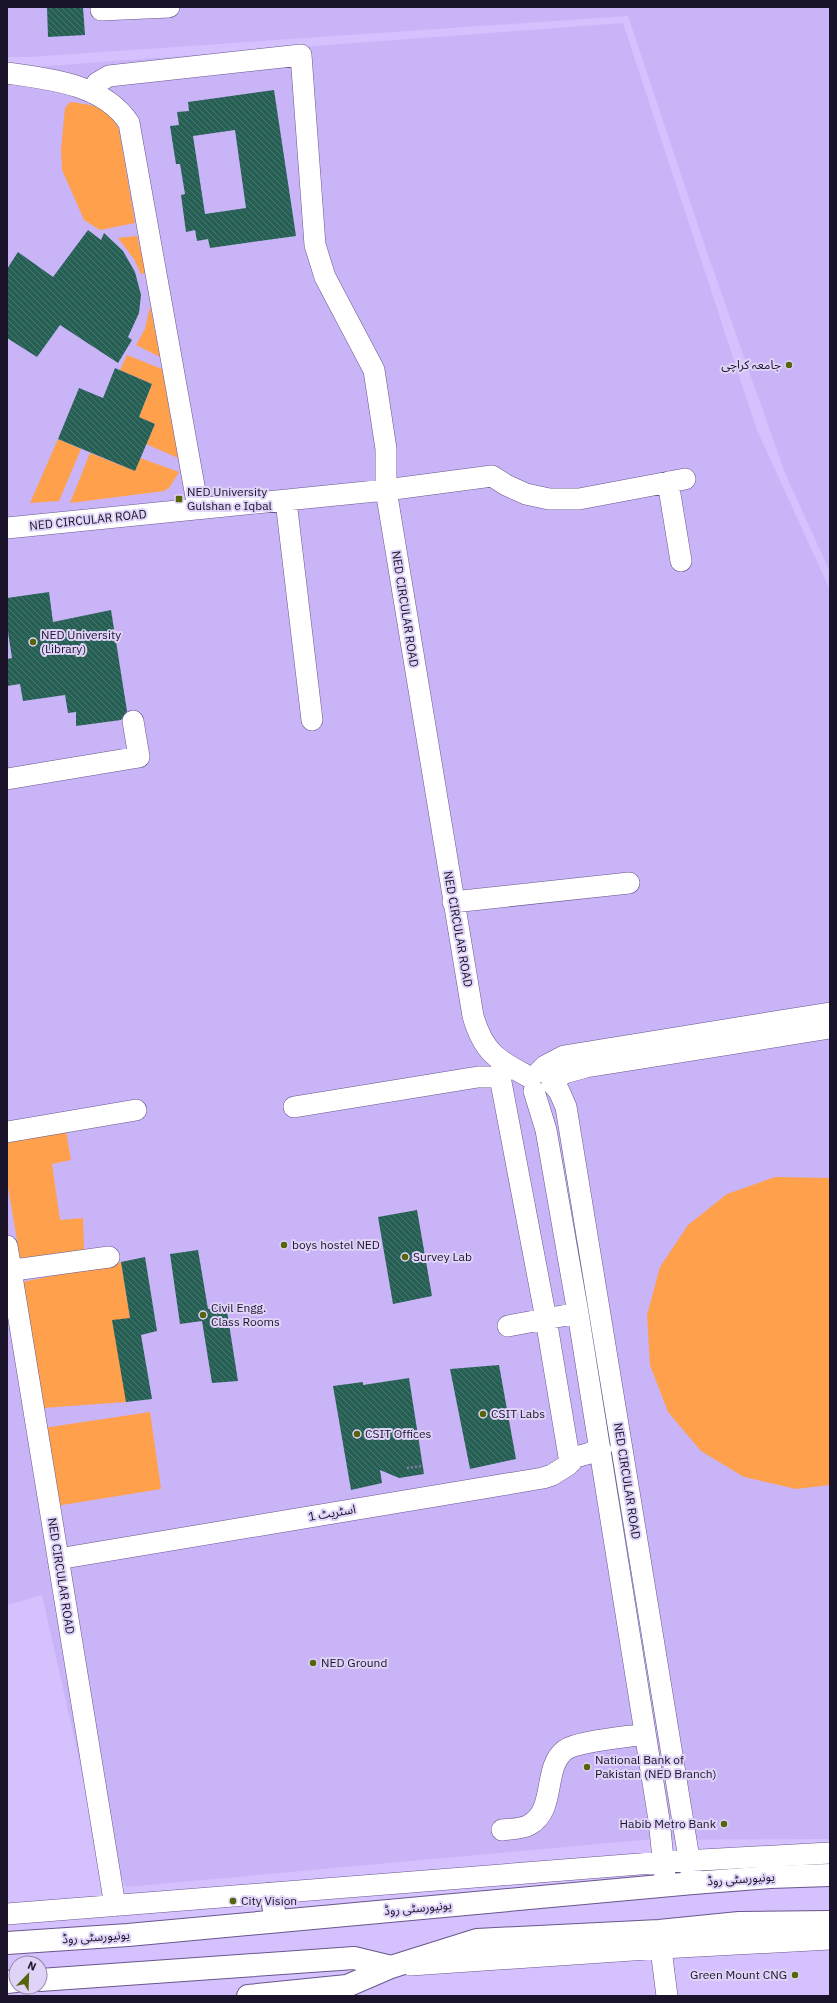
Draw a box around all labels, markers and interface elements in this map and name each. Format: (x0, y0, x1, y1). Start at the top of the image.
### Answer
place label: جامعہ کراچی (721, 357, 781, 373)
marker: جامعہ کراچی (784, 360, 794, 370)
place label: NED University Gulshan e Iqbal (187, 484, 272, 513)
marker: NED University Gulshan e Iqbal (174, 494, 184, 504)
street label: NED CIRCULAR ROAD (29, 506, 147, 533)
street label: NED CIRCULAR ROAD (389, 550, 422, 668)
place label: NED University (Library) (41, 627, 121, 656)
marker: NED University (Library) (28, 637, 38, 647)
street label: NED CIRCULAR ROAD (441, 870, 476, 988)
place label: boys hostel NED (292, 1237, 380, 1252)
marker: boys hostel NED (279, 1240, 289, 1250)
place label: Survey Lab (413, 1249, 472, 1264)
marker: Survey Lab (400, 1252, 410, 1262)
place label: Civil Engg. Class Rooms (211, 1300, 280, 1329)
marker: Civil Engg. Class Rooms (198, 1310, 208, 1320)
place label: CSIT Labs (491, 1406, 545, 1421)
marker: CSIT Labs (478, 1409, 488, 1419)
street label: NED CIRCULAR ROAD (611, 1422, 644, 1540)
place label: CSIT Offices (365, 1426, 432, 1441)
marker: CSIT Offices (352, 1429, 362, 1439)
street label: اسٹریٹ 1 (307, 1501, 357, 1524)
street label: NED CIRCULAR ROAD (45, 1517, 78, 1635)
place label: NED Ground (321, 1655, 387, 1670)
marker: NED Ground (308, 1658, 318, 1668)
place label: National Bank of Pakistan (NED Branch) (595, 1752, 717, 1781)
marker: National Bank of Pakistan (NED Branch) (582, 1762, 592, 1772)
place label: Habib Metro Bank (620, 1816, 717, 1831)
marker: Habib Metro Bank (719, 1819, 729, 1829)
street label: یونیورسٹی روڈ (707, 1869, 775, 1888)
place label: City Vision (241, 1893, 297, 1908)
marker: City Vision (228, 1896, 238, 1906)
street label: یونیورسٹی روڈ (384, 1897, 452, 1918)
street label: یونیورسٹی روڈ (62, 1927, 130, 1946)
north arrow (8, 1955, 48, 1995)
text: N (26, 1958, 38, 1974)
place label: Green Mount CNG (690, 1967, 787, 1982)
marker: Green Mount CNG (790, 1970, 800, 1980)

